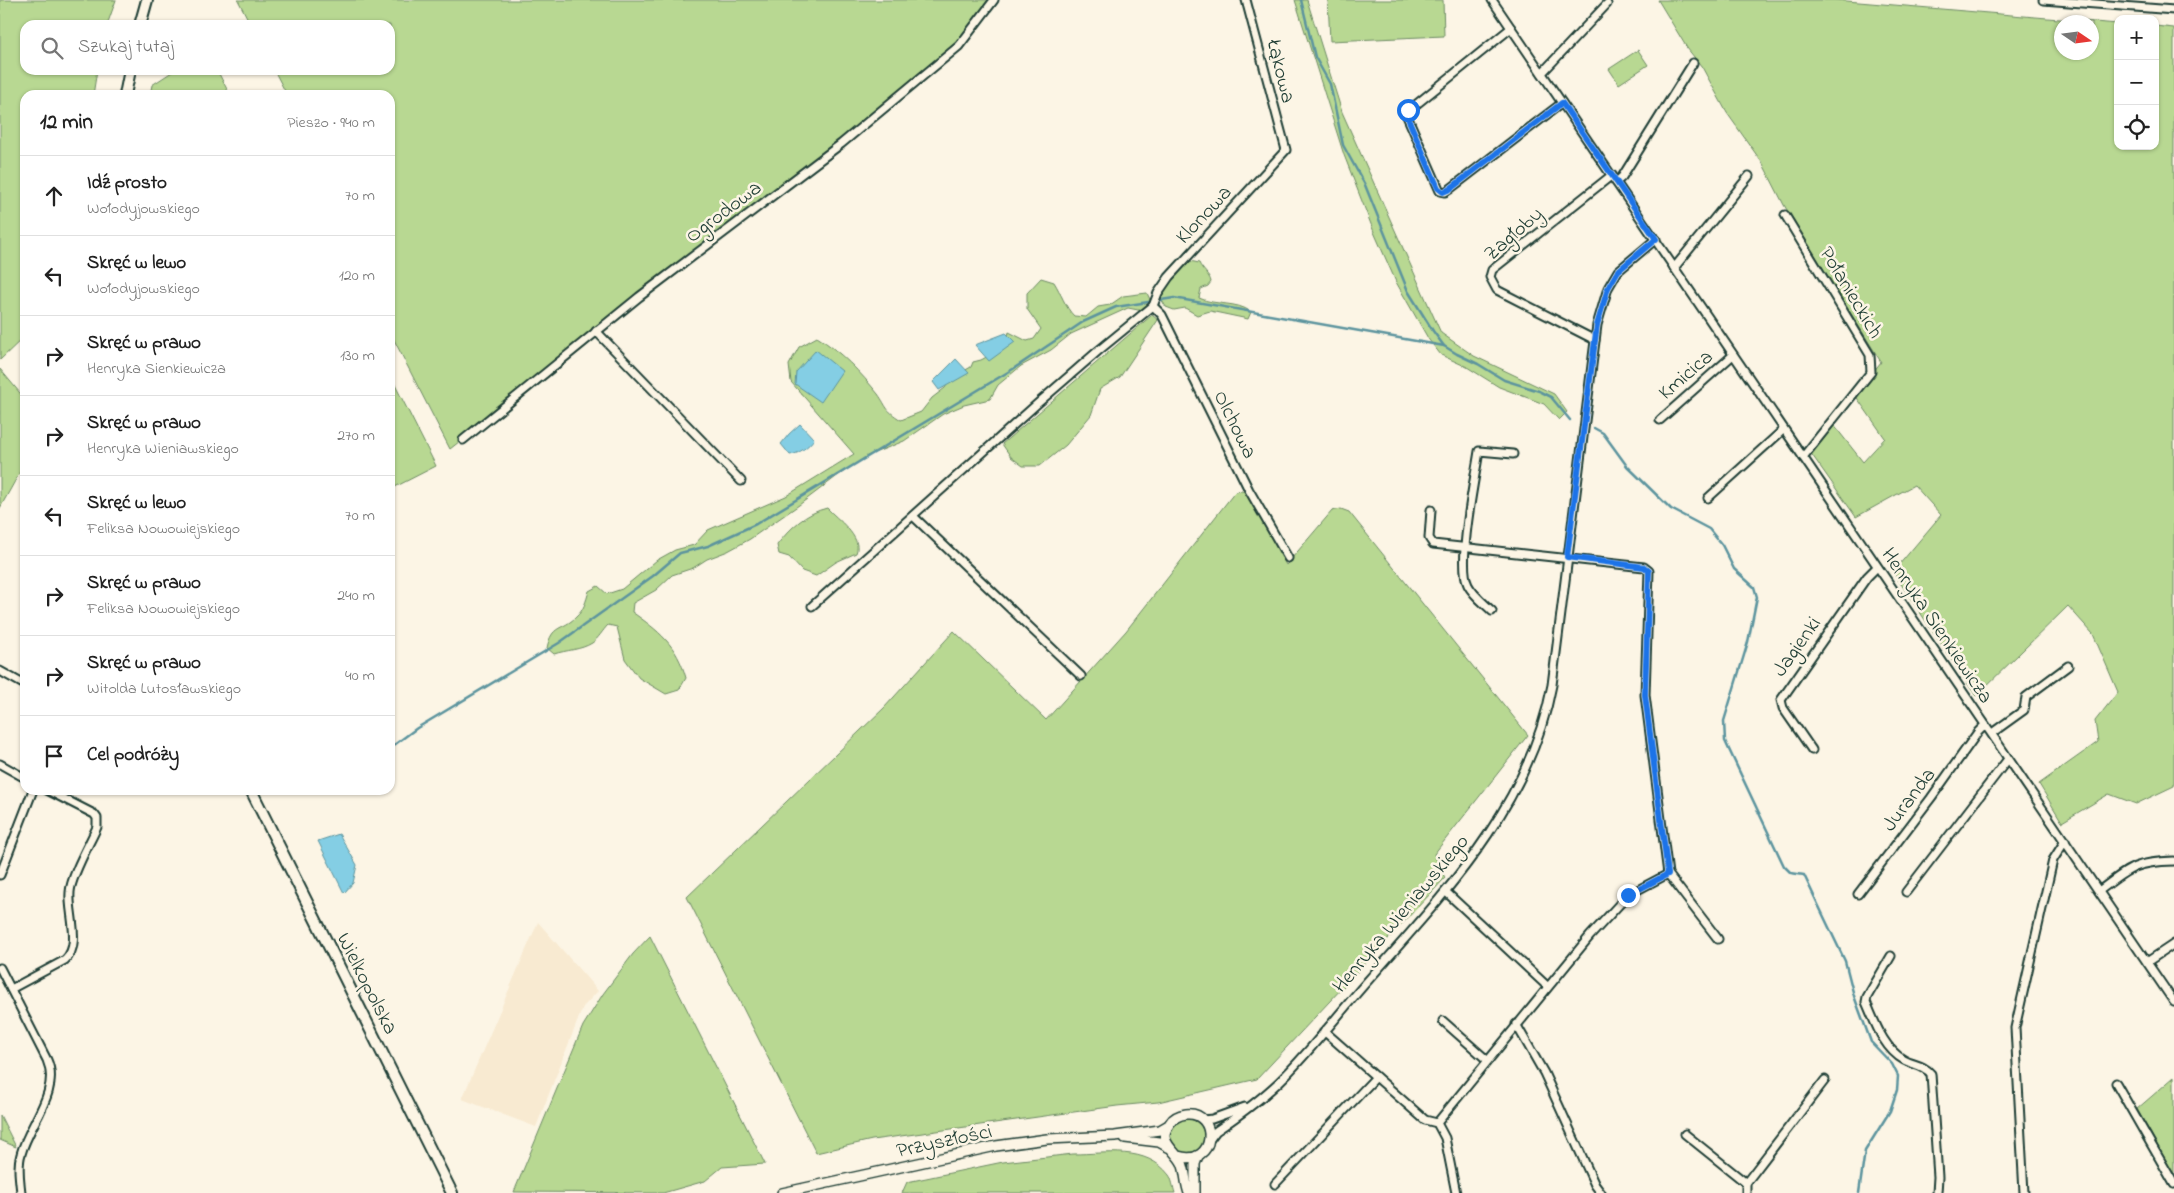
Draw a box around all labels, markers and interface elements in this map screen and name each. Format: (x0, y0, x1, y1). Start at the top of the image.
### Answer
north arrow (2054, 15, 2099, 60)
map controls (2114, 15, 2159, 150)
button: + (2114, 15, 2159, 60)
search box (20, 20, 395, 75)
icon: search (38, 34, 66, 62)
text: Szukaj tutaj (78, 34, 174, 61)
street label: Łąkowa (1257, 36, 1302, 106)
button: − (2114, 60, 2159, 105)
route start (1397, 99, 1420, 122)
button: locate (2114, 105, 2159, 150)
text: 12 min (40, 108, 93, 138)
text: Pieszo · 940 m (287, 111, 375, 135)
text: Idź prosto (87, 170, 167, 197)
street label: Ogrodowa (680, 174, 770, 253)
street label: Klonowa (1169, 179, 1240, 252)
icon: ahead (40, 182, 68, 210)
text: 70 m (345, 184, 375, 208)
text: Wołodyjowskiego (87, 197, 200, 221)
street label: Zagłoby (1478, 200, 1552, 270)
street label: Połanieckich (1811, 241, 1890, 345)
text: Skręć w lewo (87, 250, 186, 277)
icon: left (40, 262, 68, 290)
text: 120 m (339, 264, 375, 288)
text: Wołodyjowskiego (87, 277, 200, 301)
text: Skręć w prawo (87, 330, 201, 357)
icon: right (40, 342, 68, 370)
street label: Kmicica (1652, 343, 1720, 408)
text: 130 m (340, 344, 375, 368)
text: Henryka Sienkiewicza (87, 357, 226, 381)
street label: Olchowa (1205, 386, 1264, 464)
text: Skręć w prawo (87, 410, 201, 437)
icon: right (40, 422, 68, 450)
text: 270 m (337, 424, 375, 448)
text: Henryka Wieniawskiego (87, 437, 239, 461)
text: Skręć w lewo (87, 490, 186, 517)
icon: left (40, 502, 68, 530)
text: 70 m (345, 504, 375, 528)
text: Feliksa Nowowiejskiego (87, 517, 240, 541)
street label: Henryka Sienkiewicza (1871, 542, 2000, 711)
text: Skręć w prawo (87, 570, 201, 597)
icon: right (40, 582, 68, 610)
text: 240 m (337, 584, 375, 608)
text: Feliksa Nowowiejskiego (87, 597, 240, 621)
street label: Jagienki (1766, 611, 1831, 685)
text: Skręć w prawo (87, 650, 201, 677)
icon: right (40, 662, 68, 690)
text: 40 m (345, 664, 375, 688)
text: Witolda Lutosławskiego (87, 677, 241, 701)
icon: arrive (40, 742, 68, 770)
text: Cel podróży (87, 742, 179, 769)
street label: Juranda (1875, 762, 1944, 839)
street label: Henryka Wieniawskiego (1326, 828, 1479, 1001)
route end (1617, 884, 1640, 907)
street label: Wielkopolska (328, 928, 405, 1040)
street label: Przyszłości (894, 1117, 995, 1169)

